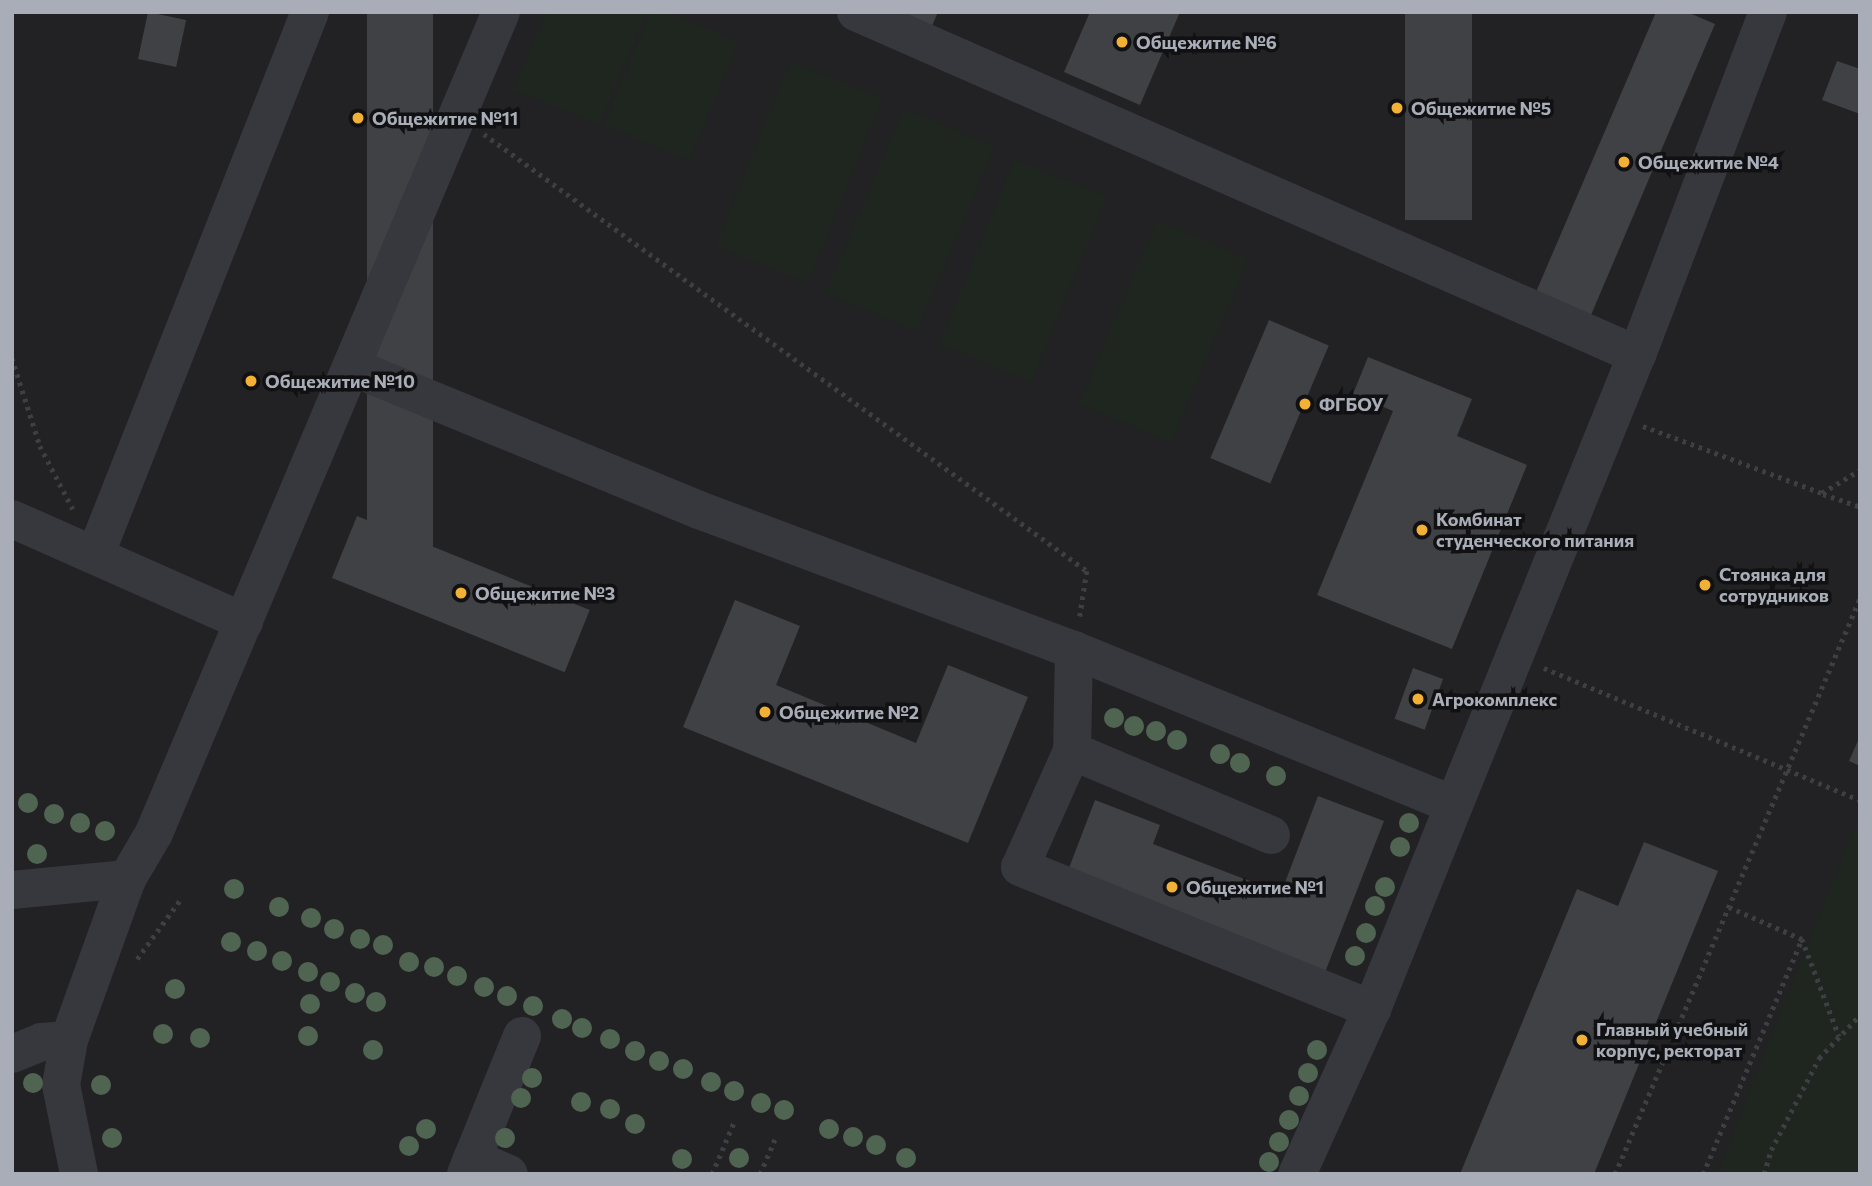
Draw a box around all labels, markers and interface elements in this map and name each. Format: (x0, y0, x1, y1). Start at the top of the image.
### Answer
place label: Общежитие №6 (1136, 31, 1277, 53)
marker: Общежитие №6 (1114, 34, 1130, 50)
place label: Общежитие №5 (1411, 97, 1551, 119)
marker: Общежитие №5 (1389, 100, 1405, 116)
place label: Общежитие №11 (372, 107, 518, 129)
marker: Общежитие №11 (350, 110, 366, 126)
place label: Общежитие №4 (1638, 151, 1779, 173)
marker: Общежитие №4 (1616, 154, 1632, 170)
place label: Общежитие №10 (265, 370, 415, 392)
marker: Общежитие №10 (243, 373, 259, 389)
place label: ФГБОУ (1319, 393, 1384, 415)
marker: ФГБОУ (1297, 396, 1313, 412)
place label: Комбинат студенческого питания (1436, 509, 1634, 552)
marker: Комбинат студенческого питания (1414, 522, 1430, 538)
place label: Стоянка для сотрудников (1719, 564, 1829, 606)
marker: Стоянка для сотрудников (1697, 577, 1713, 593)
place label: Общежитие №3 (475, 582, 615, 604)
marker: Общежитие №3 (453, 585, 469, 601)
place label: Агрокомплекс (1432, 688, 1557, 710)
marker: Агрокомплекс (1410, 691, 1426, 707)
place label: Общежитие №2 (779, 701, 919, 723)
marker: Общежитие №2 (757, 704, 773, 720)
place label: Общежитие №1 (1186, 876, 1324, 898)
marker: Общежитие №1 (1164, 879, 1180, 895)
place label: Главный учебный корпус, ректорат (1596, 1019, 1748, 1062)
marker: Главный учебный корпус, ректорат (1574, 1032, 1590, 1048)

